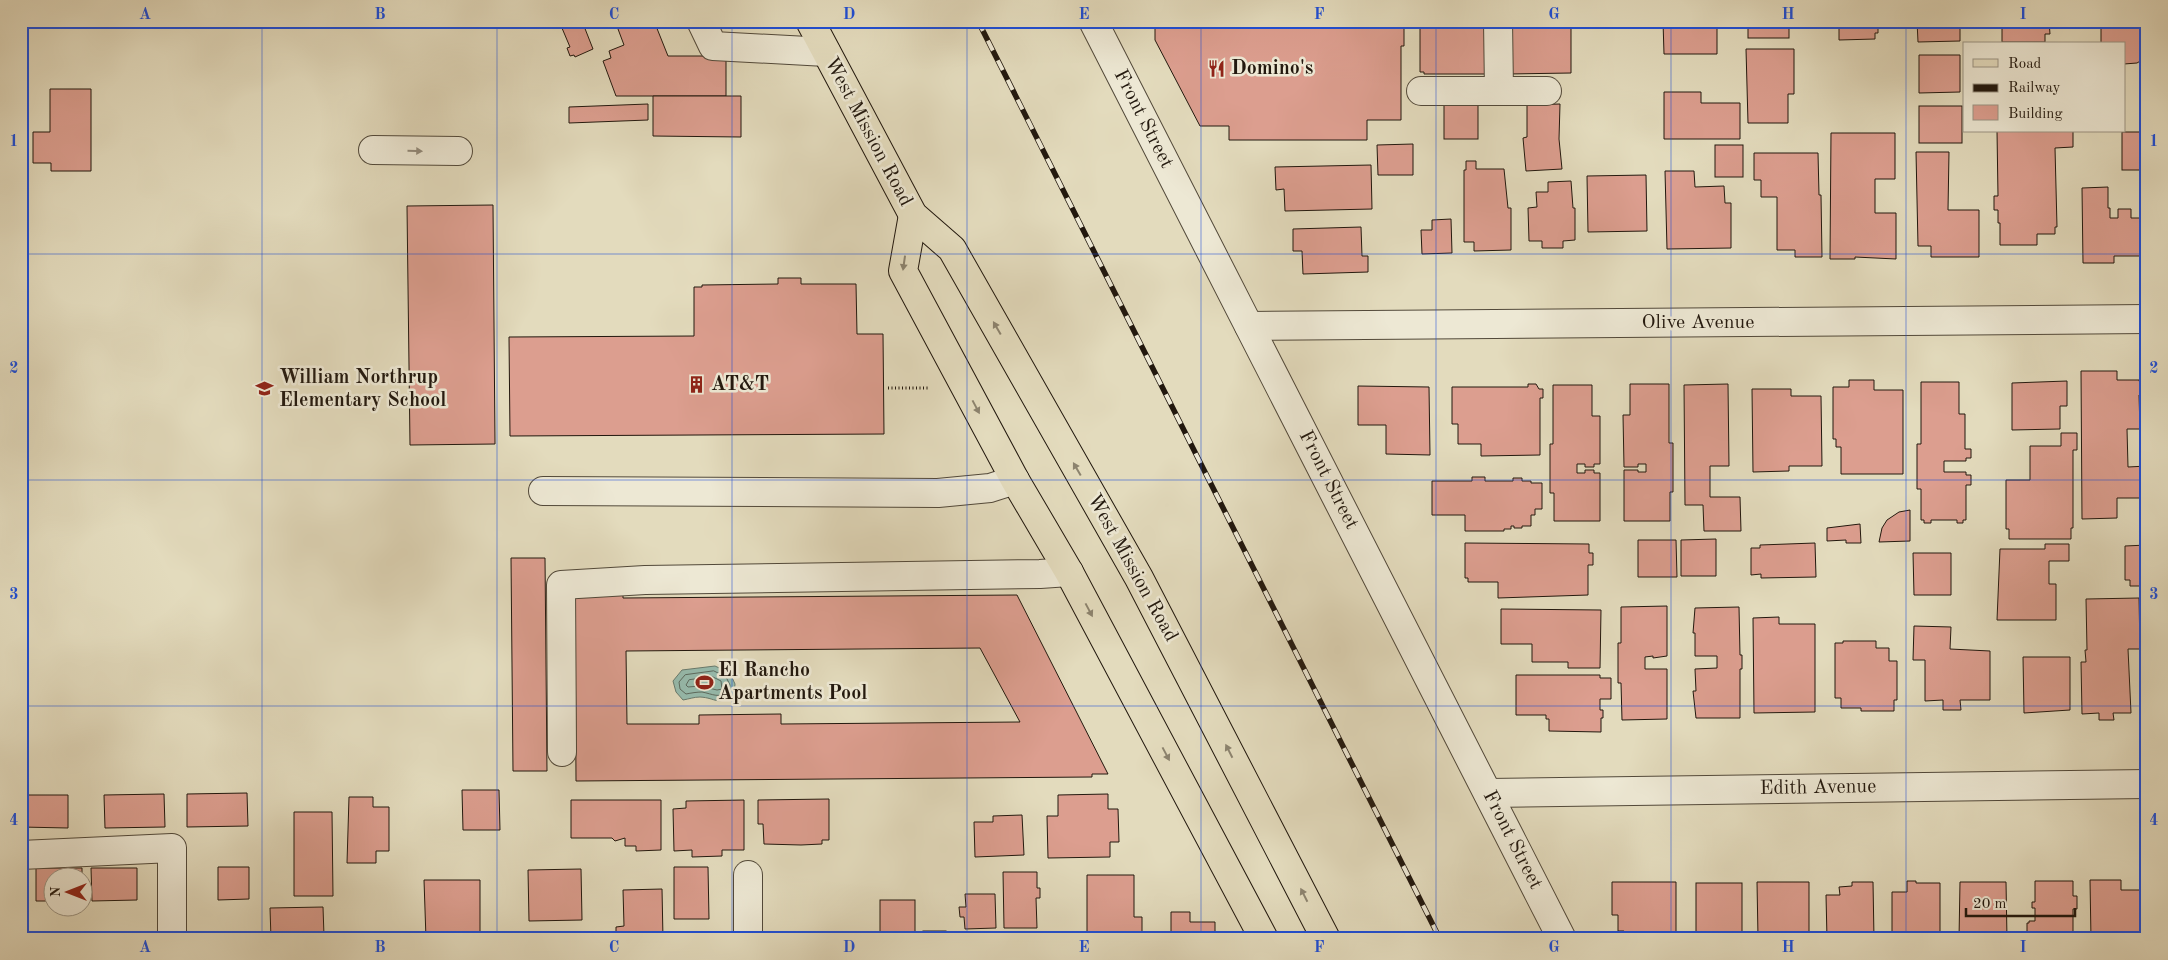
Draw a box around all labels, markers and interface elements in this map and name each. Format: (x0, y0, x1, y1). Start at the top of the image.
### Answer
text: A (139, 7, 151, 23)
text: B (374, 7, 386, 23)
text: C (609, 7, 619, 23)
text: D (843, 7, 855, 23)
text: E (1078, 7, 1090, 23)
text: F (1314, 7, 1325, 23)
text: G (1548, 7, 1560, 23)
text: H (1781, 7, 1795, 23)
text: I (2019, 7, 2027, 23)
legend (1963, 42, 2126, 132)
street label: West Mission Road (820, 54, 916, 210)
text: Road (2008, 57, 2042, 72)
restaurant icon: Domino's (1207, 59, 1227, 79)
place label: Domino's (1231, 59, 1313, 79)
street label: Front Street (1110, 66, 1176, 172)
text: Railway (2008, 81, 2061, 96)
text: Building (2008, 107, 2063, 122)
text: 1 (9, 134, 19, 150)
text: 1 (2149, 134, 2159, 150)
one-way arrow (408, 147, 424, 155)
one-way arrow (900, 256, 908, 272)
street label: Olive Avenue (1642, 313, 1754, 333)
one-way arrow (993, 321, 1001, 336)
text: 2 (9, 361, 19, 377)
text: 2 (2149, 361, 2159, 377)
place label: William Northrup Elementary School (279, 368, 446, 411)
building icon: AT&T (687, 375, 707, 395)
place label: AT&T (711, 375, 769, 395)
school or university icon: William Northrup Elementary School (255, 379, 275, 399)
one-way arrow (972, 400, 980, 415)
street label: Front Street (1295, 427, 1361, 533)
one-way arrow (1073, 462, 1081, 477)
street label: West Mission Road (1083, 491, 1181, 645)
text: 3 (9, 587, 19, 603)
text: 3 (2149, 587, 2159, 603)
one-way arrow (1085, 604, 1094, 617)
place label: El Rancho Apartments Pool (718, 661, 867, 704)
sports icon: El Rancho Apartments Pool (694, 673, 714, 693)
one-way arrow (1225, 744, 1233, 758)
one-way arrow (1162, 746, 1170, 761)
street label: Edith Avenue (1760, 777, 1876, 799)
street label: Front Street (1479, 787, 1545, 893)
text: 4 (9, 813, 19, 829)
text: 4 (2149, 813, 2159, 829)
north arrow (42, 868, 92, 918)
scale bar (1966, 885, 2074, 917)
text: N (49, 886, 63, 897)
one-way arrow (1300, 888, 1308, 903)
text: 20 m (1973, 897, 2007, 912)
text: A (139, 940, 151, 956)
text: B (374, 940, 386, 956)
text: C (609, 940, 619, 956)
text: D (843, 940, 855, 956)
text: E (1078, 940, 1090, 956)
text: F (1314, 940, 1325, 956)
text: G (1548, 940, 1560, 956)
text: H (1781, 940, 1795, 956)
text: I (2019, 940, 2027, 956)

